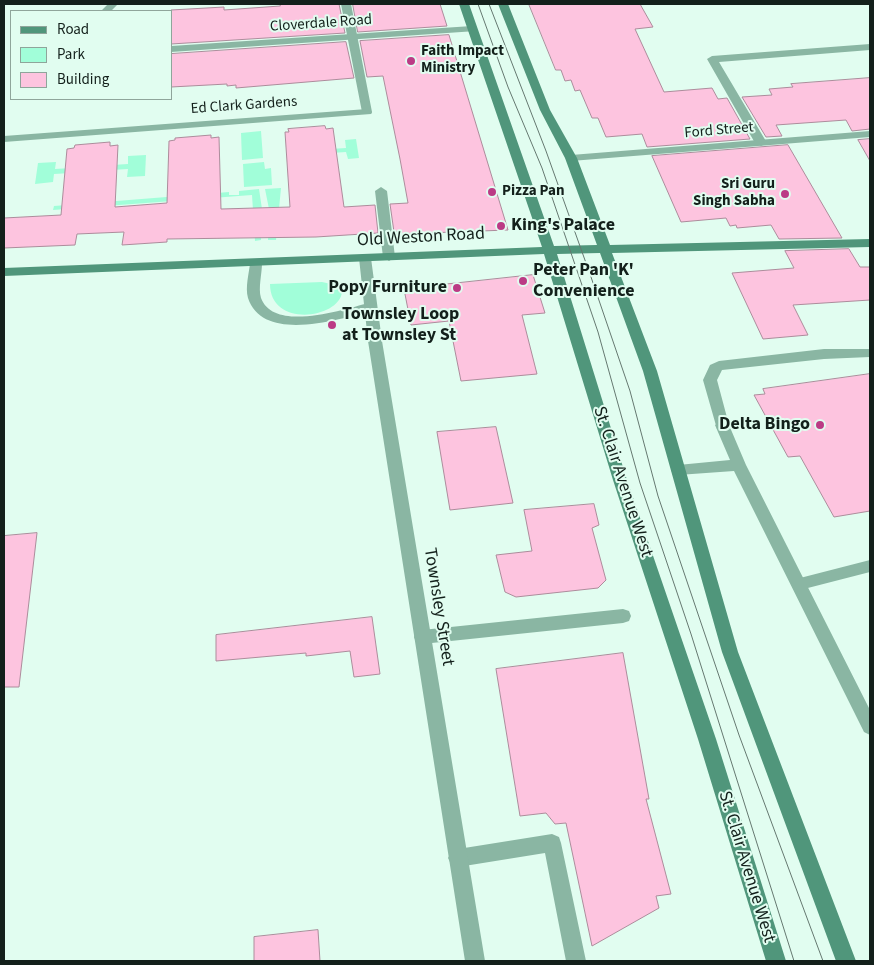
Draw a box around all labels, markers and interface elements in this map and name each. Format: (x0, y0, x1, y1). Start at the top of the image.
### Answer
legend (10, 10, 172, 100)
street label: Cloverdale Road (269, 11, 373, 37)
text: Road (57, 19, 89, 40)
place label: Faith Impact Ministry (421, 43, 504, 78)
text: Park (57, 44, 85, 65)
marker: Faith Impact Ministry (405, 55, 417, 67)
text: Building (57, 69, 109, 90)
street label: Ed Clark Gardens (190, 93, 298, 119)
street label: Ford Street (684, 119, 754, 143)
place label: Sri Guru Singh Sabha (693, 176, 775, 211)
place label: Pizza Pan (502, 183, 565, 201)
marker: Pizza Pan (486, 186, 498, 198)
marker: Sri Guru Singh Sabha (779, 188, 791, 200)
place label: King's Palace (511, 215, 615, 237)
marker: King's Palace (495, 220, 507, 232)
street label: Old Weston Road (356, 224, 486, 252)
place label: Peter Pan 'K' Convenience (533, 260, 634, 302)
marker: Peter Pan 'K' Convenience (517, 275, 529, 287)
place label: Popy Furniture (328, 277, 447, 299)
marker: Popy Furniture (451, 282, 463, 294)
place label: Townsley Loop at Townsley St (342, 304, 459, 346)
marker: Townsley Loop at Townsley St (326, 319, 338, 331)
street label: St. Clair Avenue West (587, 404, 657, 560)
place label: Delta Bingo (719, 414, 810, 436)
marker: Delta Bingo (814, 419, 826, 431)
street label: Townsley Street (418, 546, 458, 668)
street label: St. Clair Avenue West (713, 789, 779, 945)

